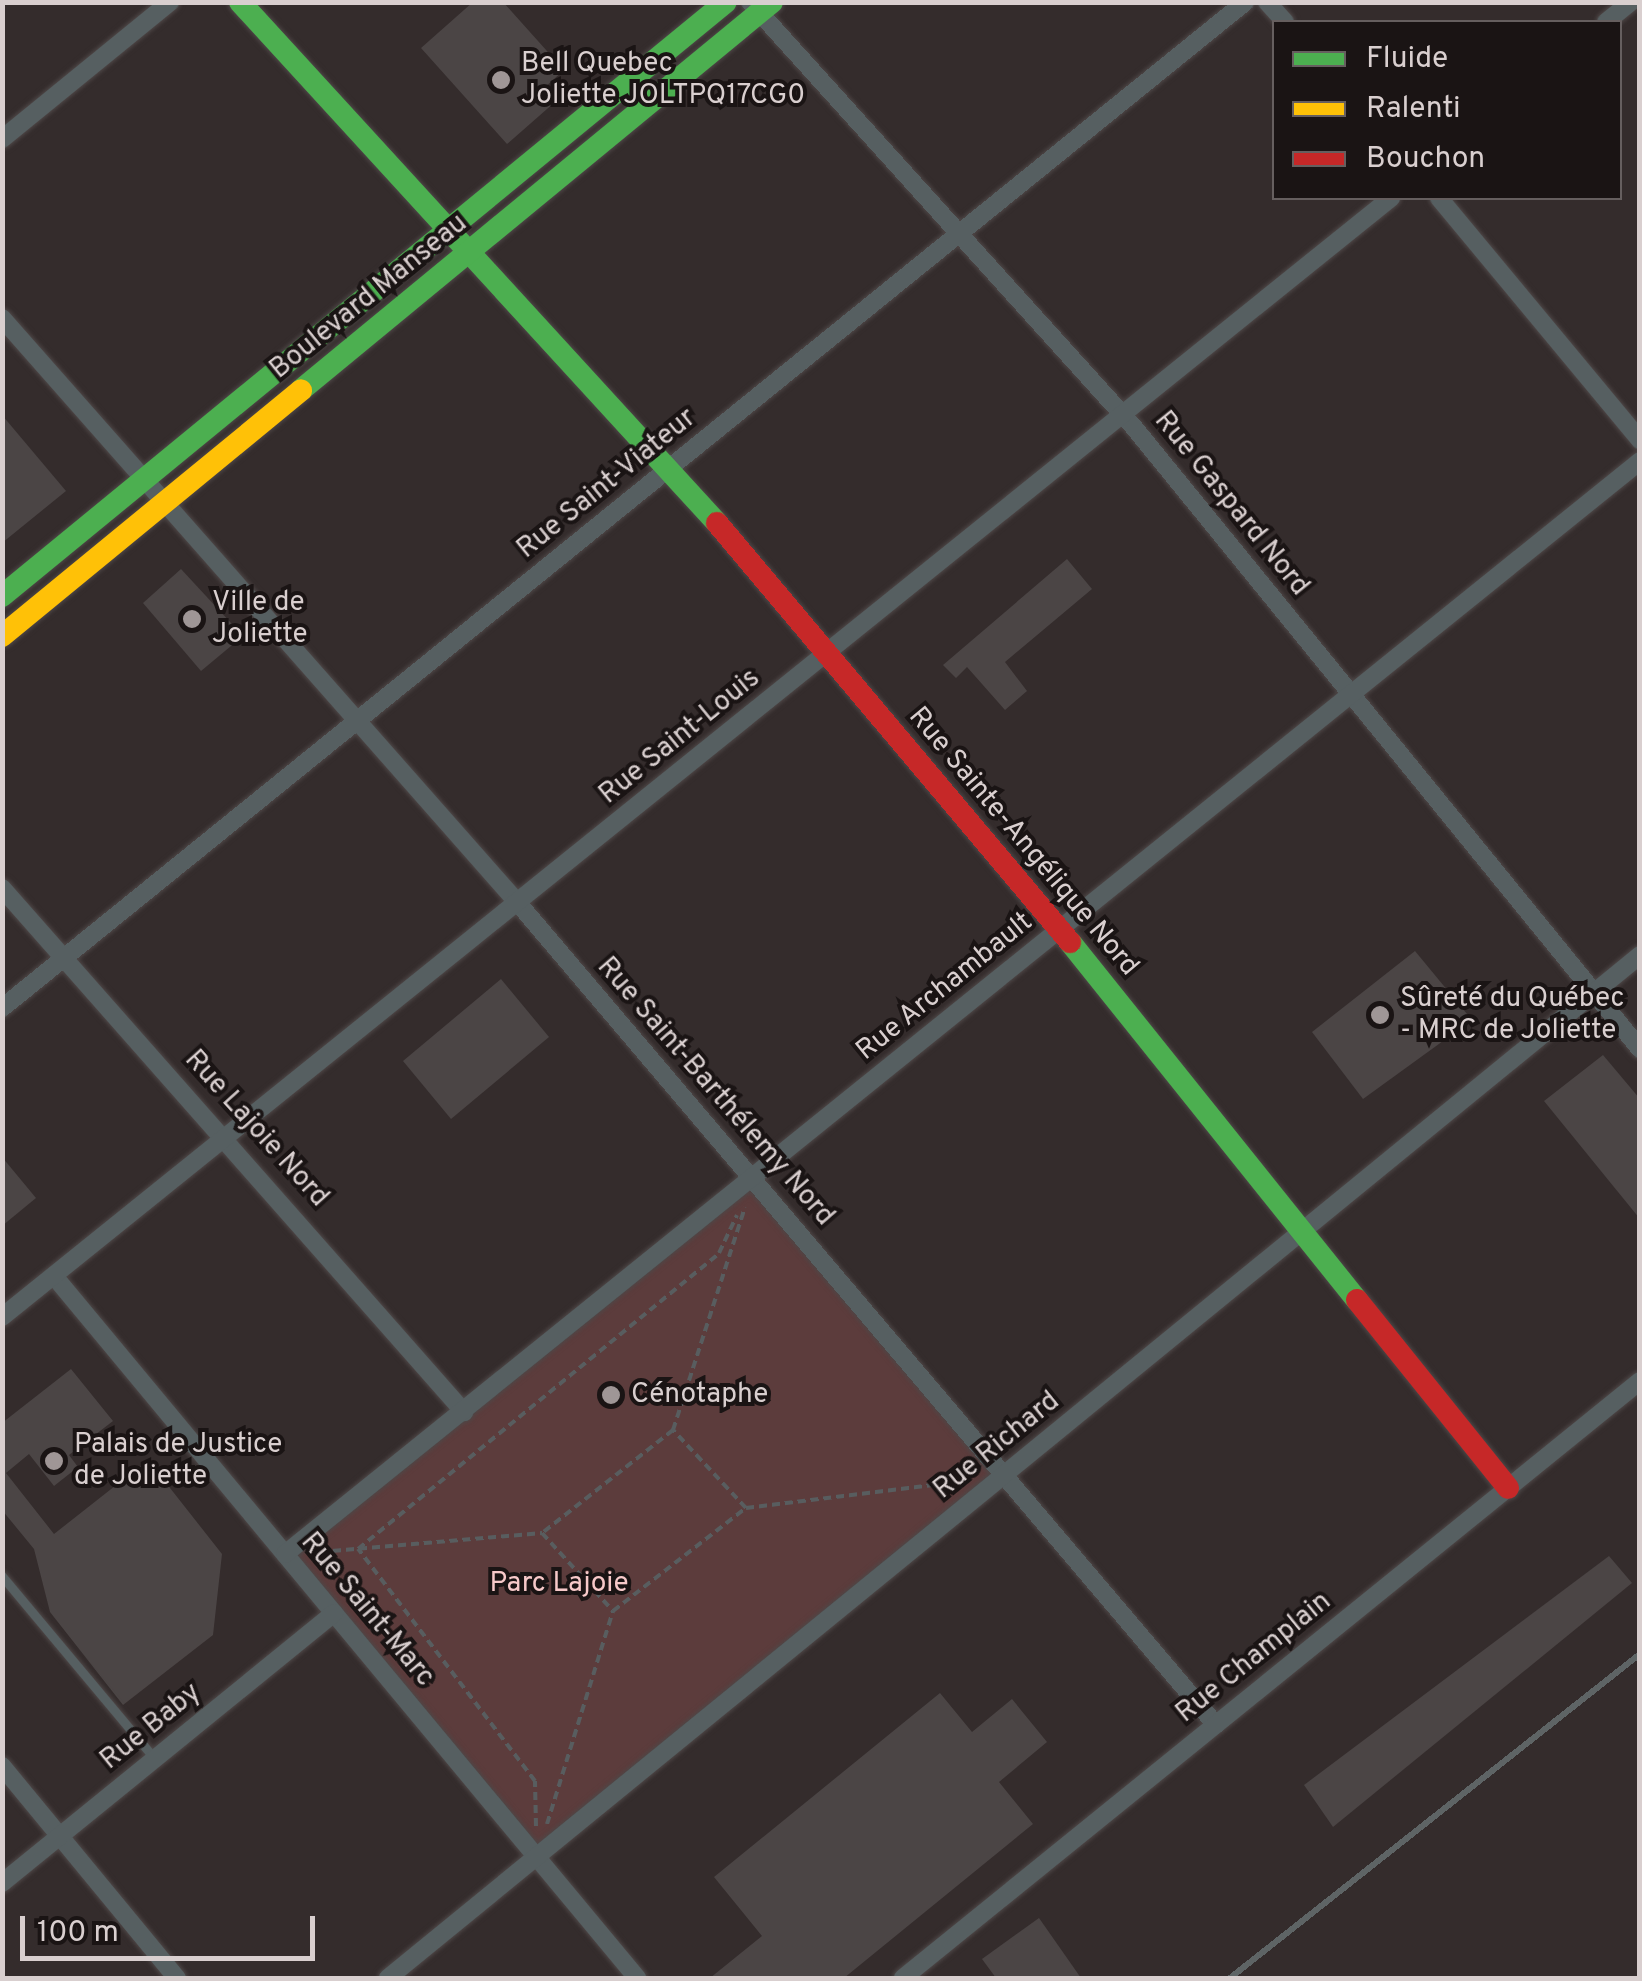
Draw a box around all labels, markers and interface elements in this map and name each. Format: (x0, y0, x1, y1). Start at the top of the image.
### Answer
legend (1272, 20, 1622, 200)
text: Fluide (1366, 41, 1448, 78)
place label: Bell Quebec Joliette JOLTPQ17CG0 (521, 47, 805, 113)
marker: Bell Quebec Joliette JOLTPQ17CG0 (490, 69, 512, 91)
text: Ralenti (1366, 91, 1461, 128)
text: Bouchon (1366, 141, 1485, 178)
street label: Boulevard Manseau (264, 207, 474, 387)
street label: Rue Saint-Viateur (511, 402, 703, 566)
street label: Rue Gaspard Nord (1146, 405, 1316, 603)
place label: Ville de Joliette (212, 586, 308, 652)
marker: Ville de Joliette (181, 608, 203, 630)
street label: Rue Saint-Louis (593, 662, 767, 812)
street label: Rue Sainte-Angélique Nord (901, 701, 1145, 983)
street label: Rue Archambault (850, 905, 1040, 1069)
street label: Rue Saint-Barthélemy Nord (589, 951, 841, 1233)
place label: Sûreté du Québec - MRC de Joliette (1400, 982, 1625, 1048)
marker: Sûreté du Québec - MRC de Joliette (1369, 1004, 1391, 1026)
street label: Rue Lajoie Nord (177, 1044, 335, 1214)
place label: Cénotaphe (631, 1378, 768, 1412)
marker: Cénotaphe (600, 1384, 622, 1406)
street label: Rue Richard (927, 1385, 1067, 1507)
place label: Palais de Justice de Joliette (74, 1428, 282, 1494)
marker: Palais de Justice de Joliette (43, 1450, 65, 1472)
street label: Rue Saint-Marc (293, 1526, 441, 1694)
park label: Parc Lajoie (489, 1567, 629, 1601)
street label: Rue Champlain (1170, 1585, 1338, 1731)
street label: Rue Baby (94, 1676, 208, 1778)
scale bar (25, 1896, 320, 1958)
text: 100 m (37, 1915, 119, 1952)

